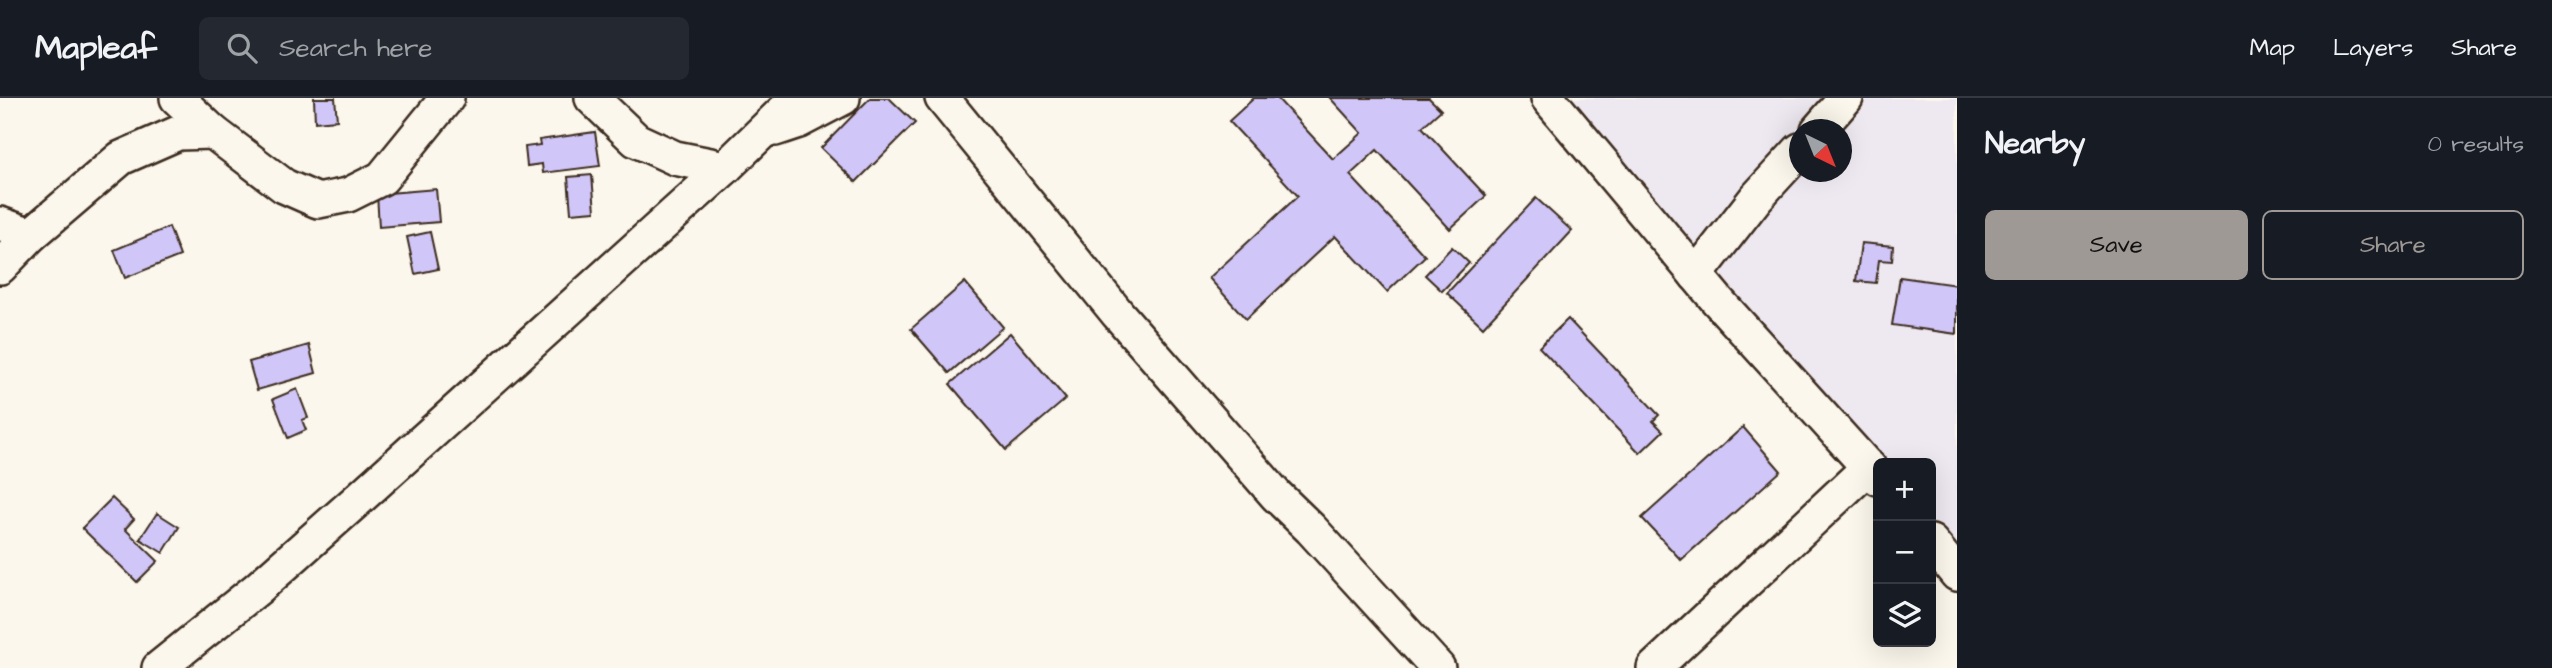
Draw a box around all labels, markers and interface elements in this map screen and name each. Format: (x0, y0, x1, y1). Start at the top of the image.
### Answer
search box (199, 17, 689, 80)
text: Mapleaf (35, 25, 157, 71)
icon: search (223, 29, 261, 67)
text: Search here (279, 30, 432, 66)
text: Map (2250, 31, 2295, 65)
text: Layers (2333, 31, 2413, 65)
text: Share (2451, 31, 2517, 65)
north arrow (1789, 119, 1852, 182)
text: Nearby (1985, 123, 2085, 165)
text: 0 results (2427, 128, 2524, 160)
button: Save (1985, 210, 2248, 280)
button: Share (2262, 210, 2524, 280)
map controls (1873, 458, 1936, 647)
button: + (1873, 458, 1936, 521)
button: − (1873, 521, 1936, 584)
button: layers (1873, 584, 1936, 647)

